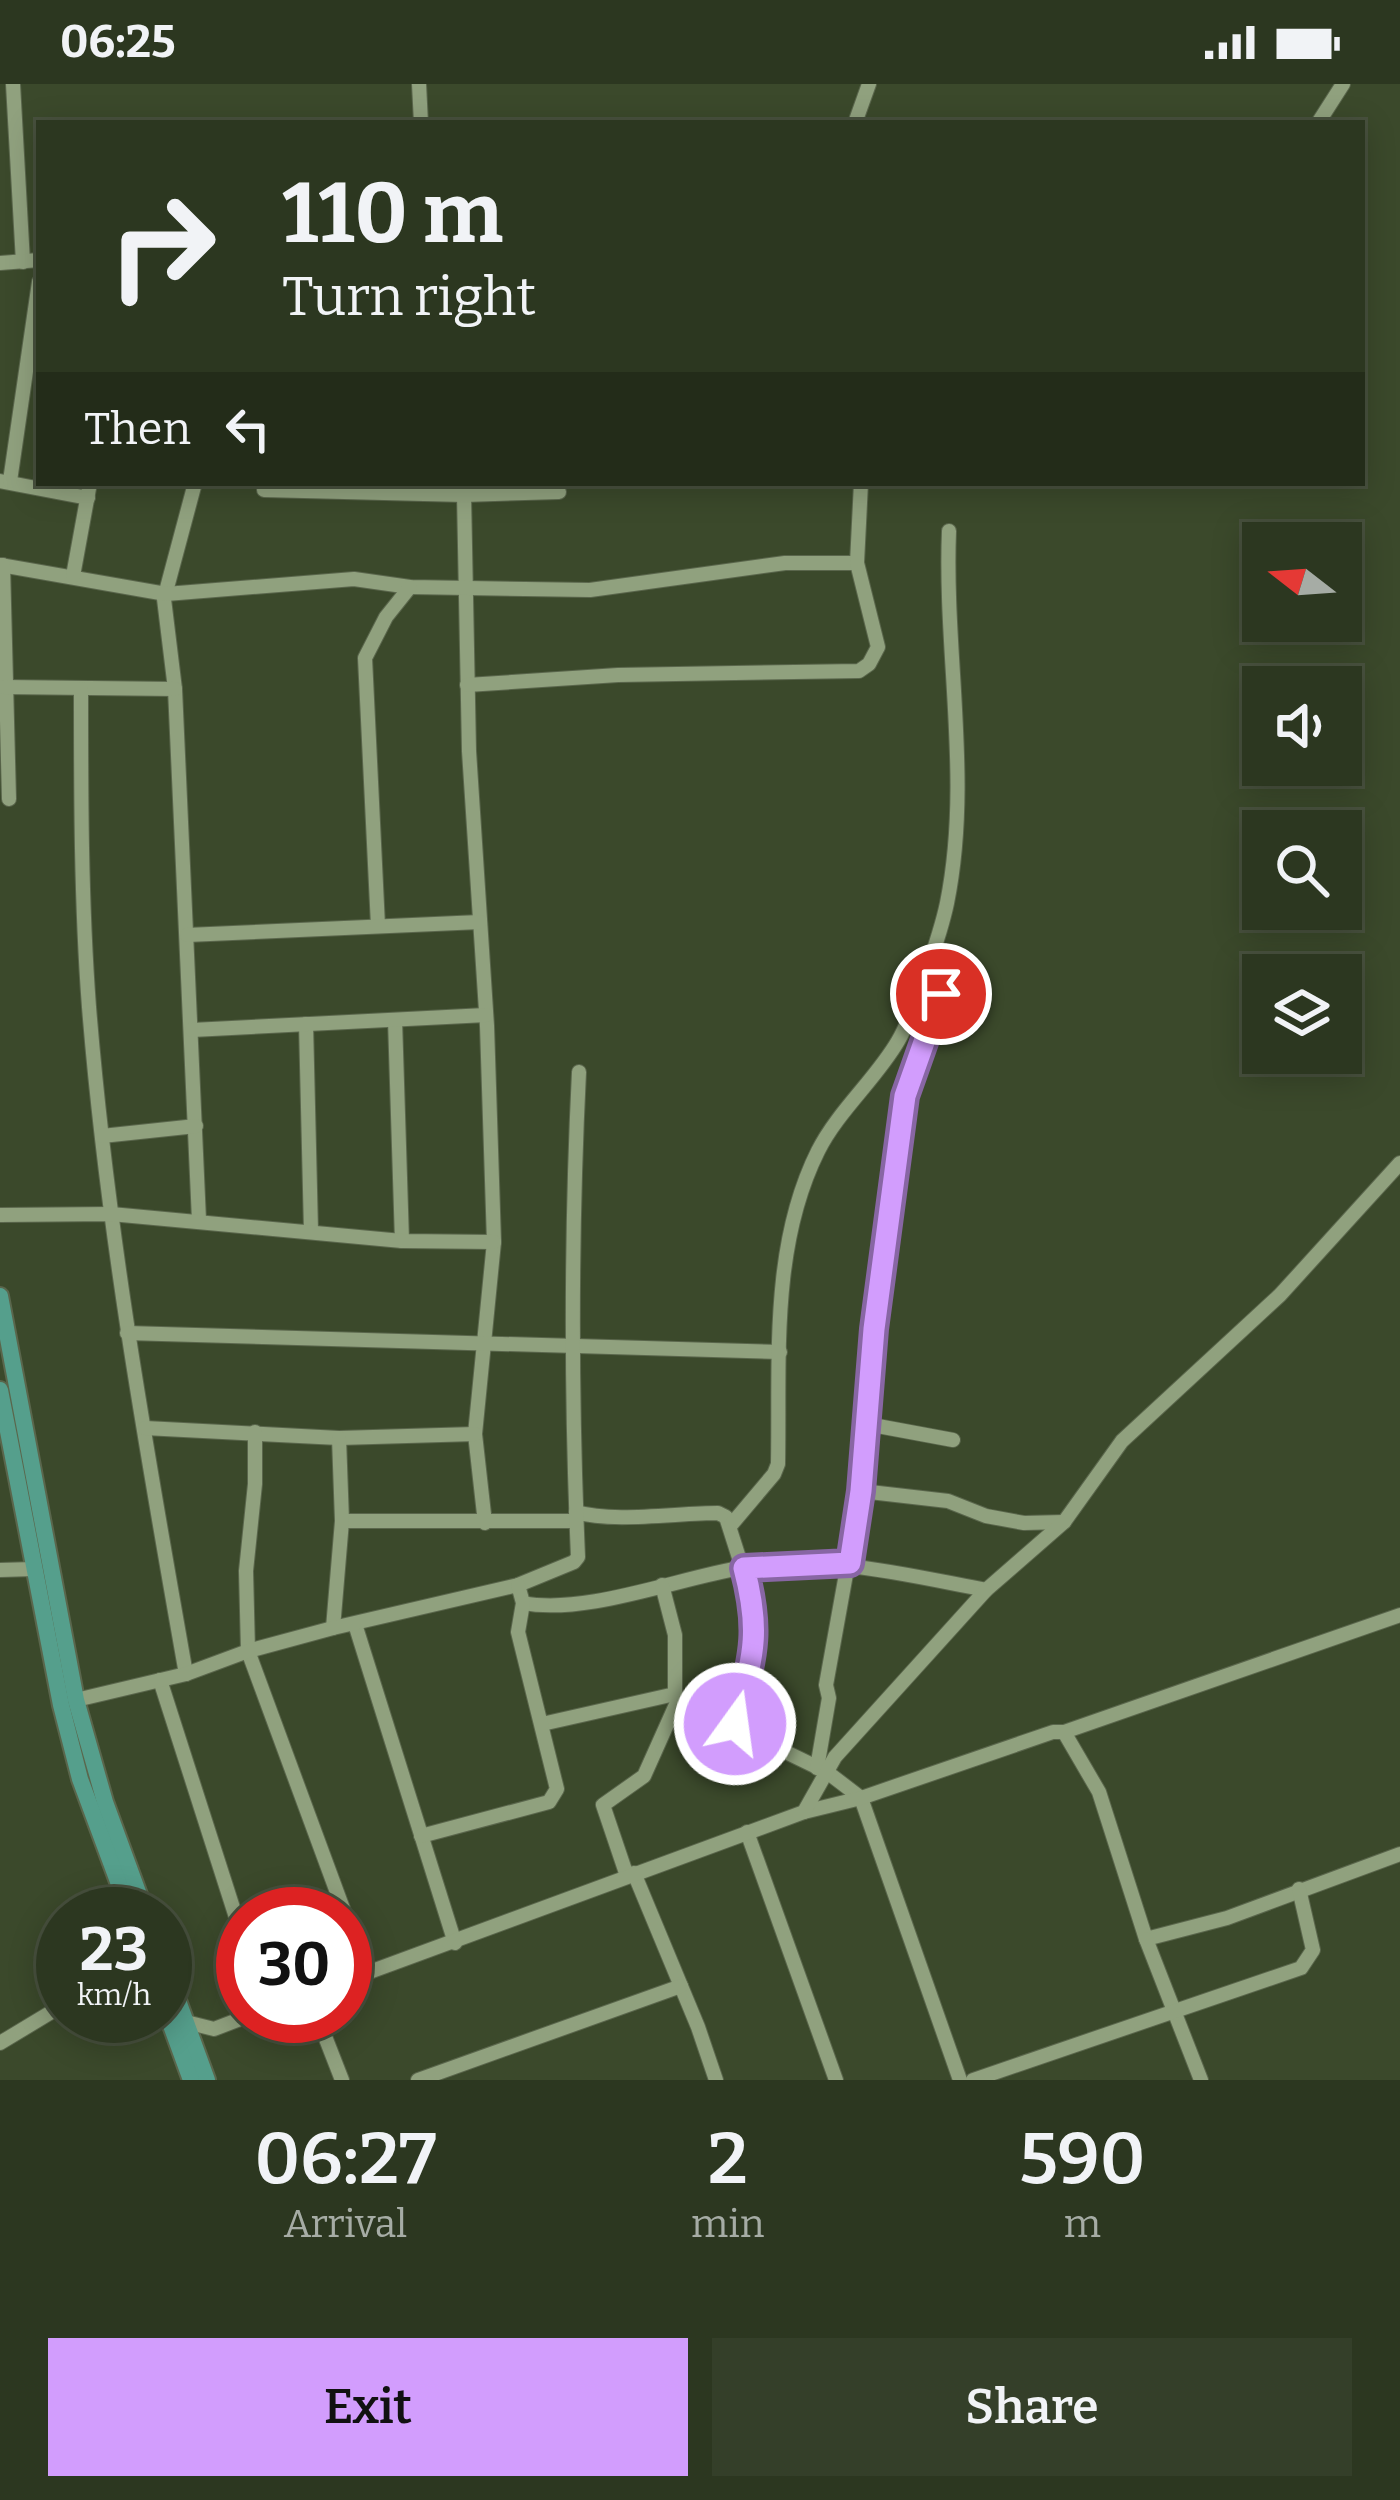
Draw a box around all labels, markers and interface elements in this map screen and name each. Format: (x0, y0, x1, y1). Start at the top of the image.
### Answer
text: 06:25 (60, 15, 176, 69)
text: 110 m (282, 163, 503, 264)
icon: right (84, 168, 240, 324)
text: Turn right (282, 265, 536, 329)
icon: left (215, 396, 281, 462)
text: Then (84, 402, 191, 456)
north arrow (1242, 522, 1362, 642)
map controls (1242, 522, 1362, 1074)
button: sound (1242, 666, 1362, 786)
button: search (1242, 810, 1362, 930)
pin (890, 943, 992, 1045)
button: layers (1242, 954, 1362, 1074)
icon: arrive (908, 961, 974, 1027)
position arrow (672, 1661, 798, 1787)
speed limit sign: 30 (216, 1887, 372, 2043)
text: 23 (80, 1914, 148, 1986)
text: km/h (77, 1977, 151, 2013)
text: 06:27 (254, 2116, 437, 2202)
text: 2 (708, 2116, 748, 2202)
text: 590 (1019, 2116, 1146, 2202)
text: Arrival (284, 2201, 407, 2247)
text: min (691, 2201, 764, 2247)
text: m (1064, 2201, 1101, 2247)
button: Exit (48, 2338, 688, 2476)
button: Share (712, 2338, 1352, 2476)

